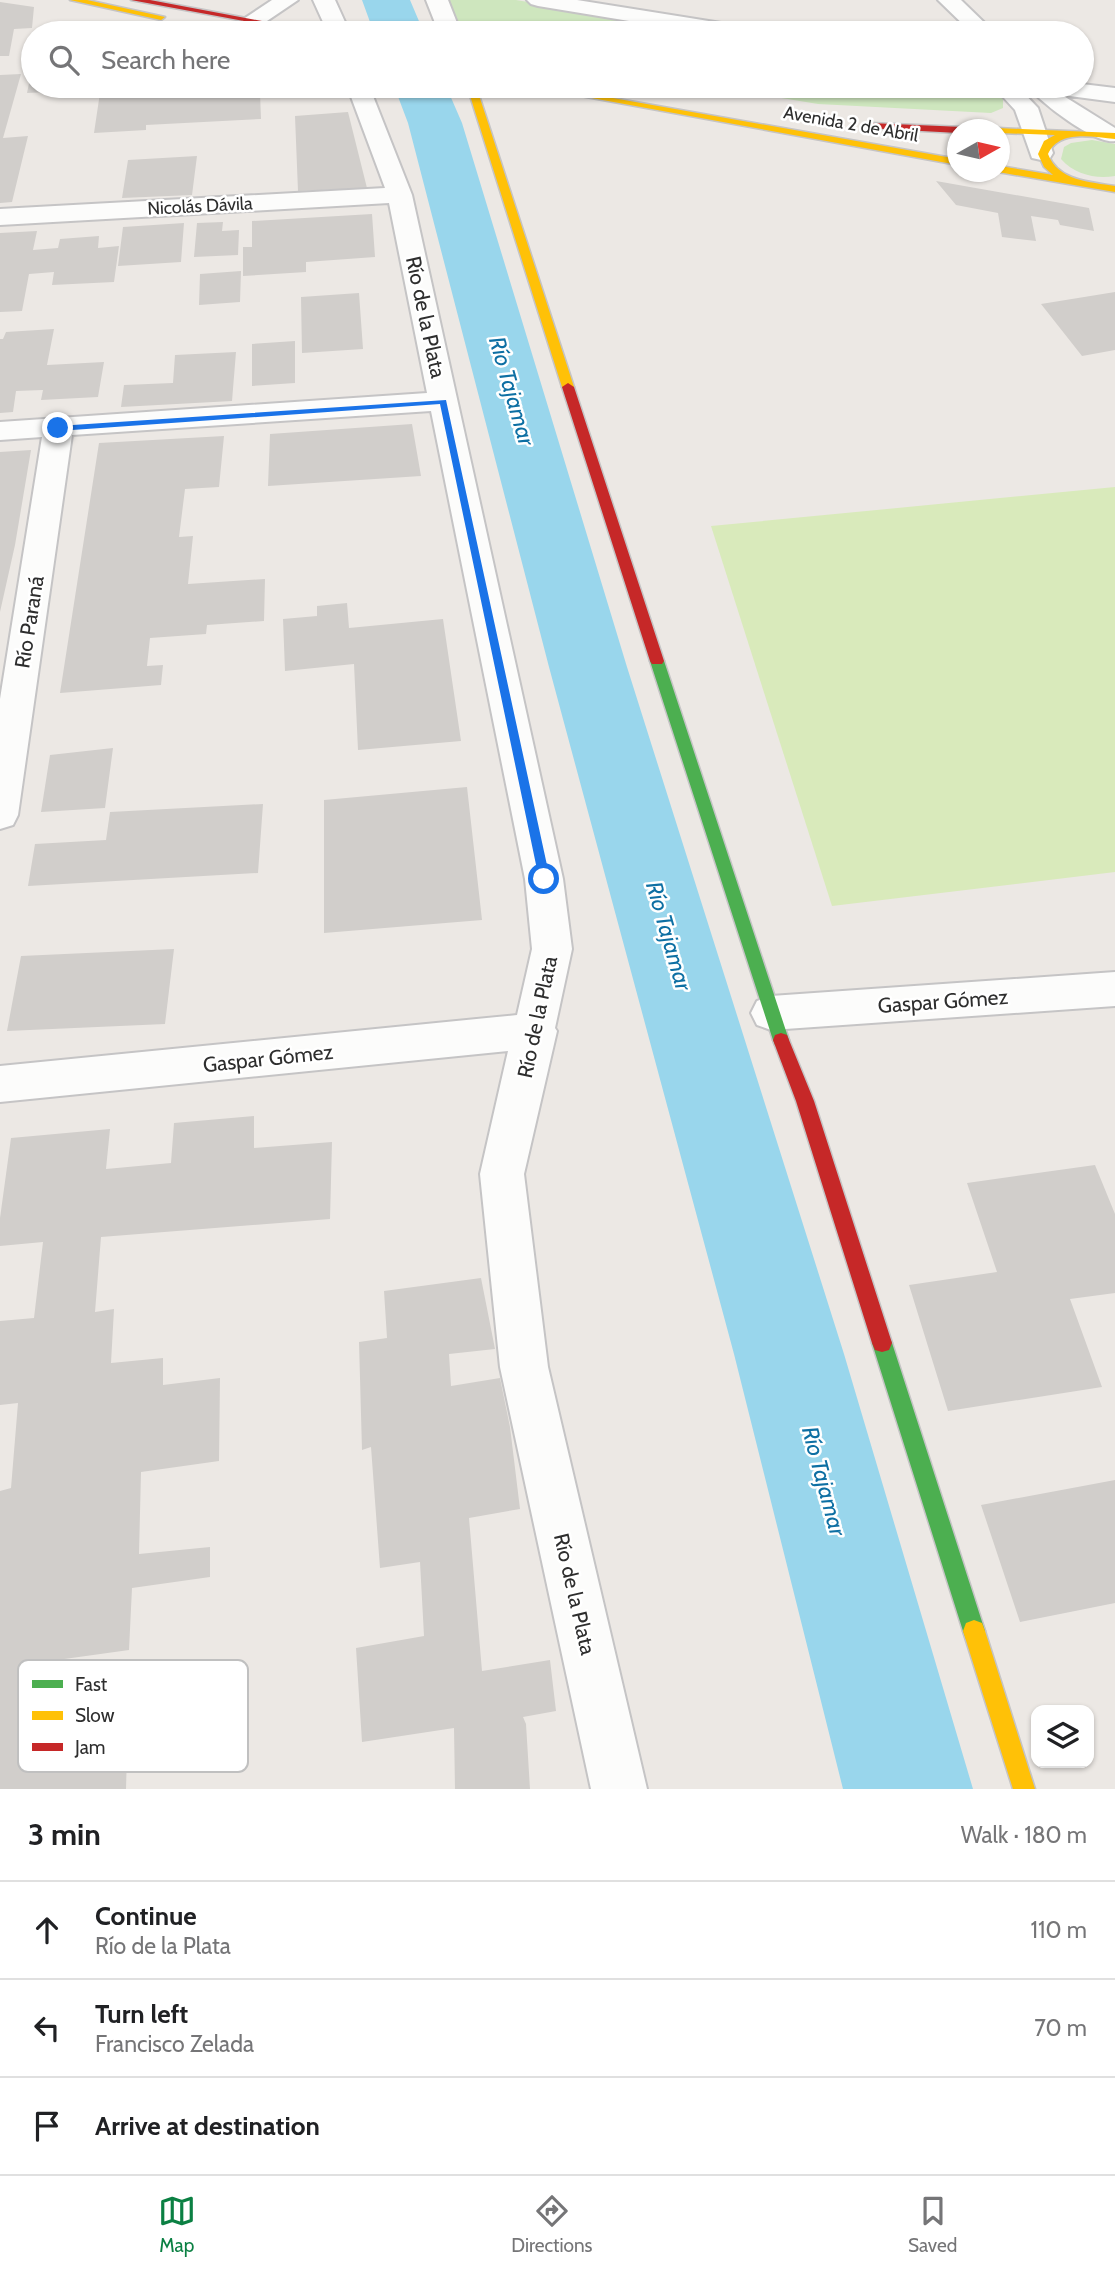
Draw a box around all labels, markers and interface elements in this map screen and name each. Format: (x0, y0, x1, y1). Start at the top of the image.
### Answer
search box (21, 21, 1094, 98)
icon: search (45, 41, 83, 79)
text: Search here (101, 44, 230, 76)
street label: Avenida 2 de Abril (782, 101, 921, 147)
north arrow (947, 119, 1010, 182)
street label: Nicolás Dávila (147, 192, 254, 220)
street label: Río de la Plata (401, 254, 451, 380)
water label: Río Tajamar (483, 333, 541, 450)
route end (42, 412, 73, 443)
street label: Río Paraná (9, 574, 49, 670)
route start (528, 863, 559, 894)
water label: Río Tajamar (640, 878, 698, 995)
street label: Río de la Plata (512, 954, 562, 1080)
street label: Gaspar Gómez (877, 984, 1009, 1018)
street label: Gaspar Gómez (202, 1039, 334, 1077)
water label: Río Tajamar (796, 1423, 852, 1540)
street label: Río de la Plata (549, 1531, 601, 1657)
legend (18, 1660, 248, 1772)
text: Fast (75, 1673, 108, 1696)
text: Slow (75, 1704, 115, 1727)
map controls (1031, 1705, 1094, 1768)
button: layers (1031, 1705, 1094, 1768)
text: Jam (74, 1736, 105, 1759)
text: 3 min (28, 1816, 101, 1853)
text: Walk · 180 m (961, 1821, 1087, 1849)
text: Continue (95, 1900, 197, 1932)
icon: ahead (28, 1911, 66, 1949)
text: 110 m (1031, 1916, 1087, 1944)
text: Río de la Plata (95, 1932, 231, 1960)
text: Turn left (95, 1998, 188, 2030)
icon: left (28, 2009, 66, 2047)
text: 70 m (1034, 2014, 1087, 2042)
text: Francisco Zelada (95, 2030, 254, 2058)
icon: arrive (28, 2107, 66, 2145)
text: Arrive at destination (95, 2110, 320, 2142)
tab: Map (158, 2192, 196, 2257)
tab: Directions (511, 2192, 592, 2257)
tab: Saved (908, 2192, 957, 2257)

